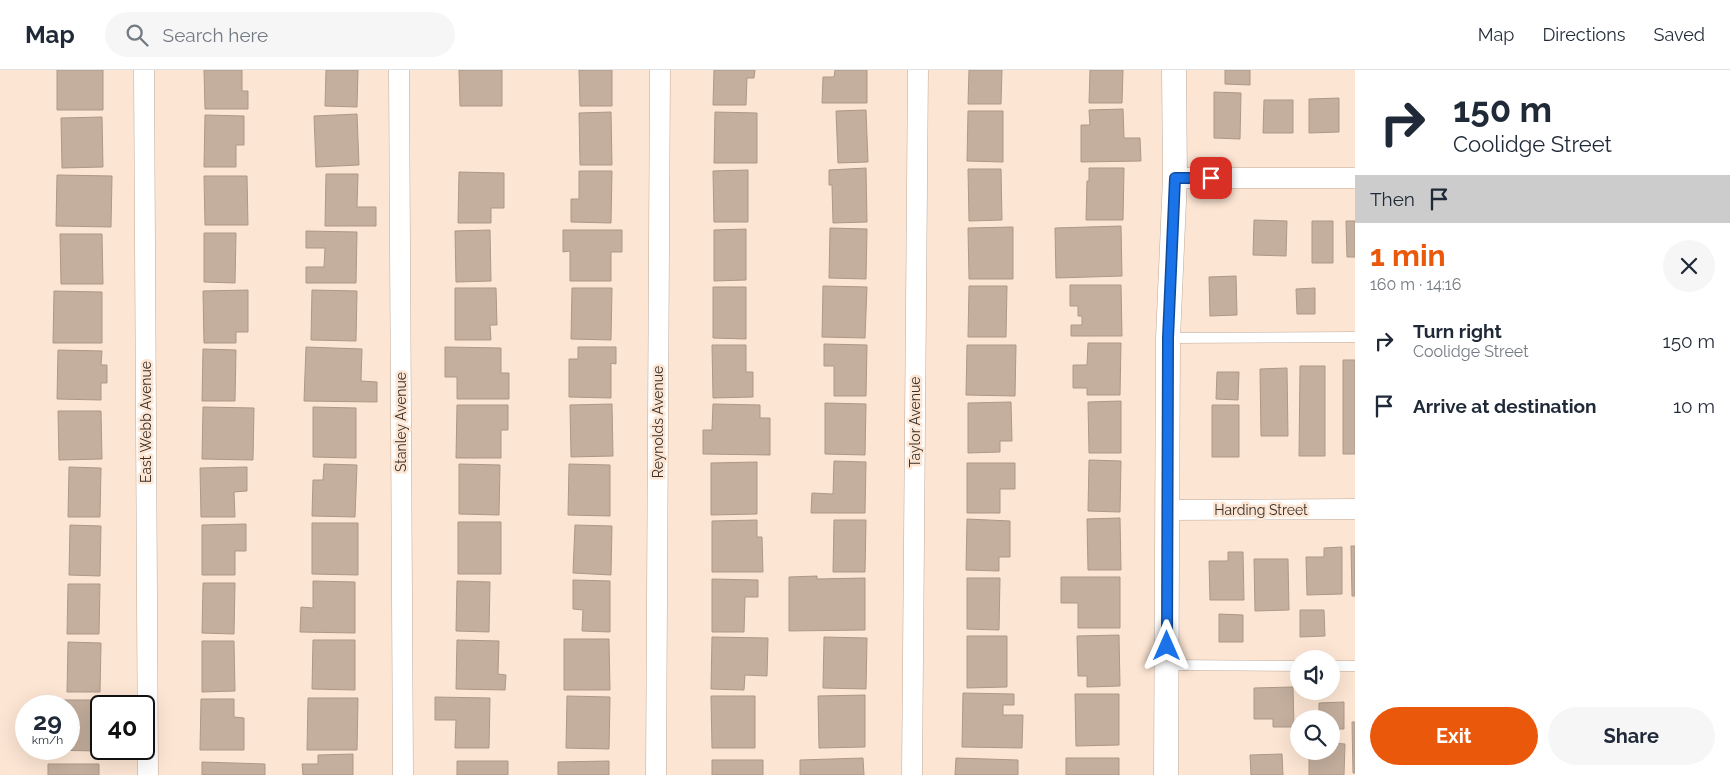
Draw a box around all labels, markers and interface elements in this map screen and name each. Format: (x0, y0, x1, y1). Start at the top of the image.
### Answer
search box (105, 12, 455, 57)
text: Map (25, 20, 75, 49)
icon: search (123, 21, 151, 49)
text: Search here (163, 24, 268, 46)
text: Map (1478, 24, 1514, 45)
text: Directions (1542, 24, 1626, 45)
text: Saved (1654, 24, 1705, 45)
text: 150 m (1453, 89, 1552, 130)
icon: right (1370, 90, 1435, 155)
text: Coolidge Street (1453, 131, 1612, 157)
pin (1190, 157, 1232, 199)
icon: arrive (1197, 164, 1225, 192)
icon: arrive (1425, 185, 1453, 213)
text: Then (1370, 188, 1415, 210)
text: 1 min (1370, 238, 1446, 273)
button: close (1663, 240, 1715, 292)
text: 160 m · 14:16 (1370, 275, 1461, 294)
text: Turn right (1413, 320, 1502, 342)
icon: right (1370, 327, 1398, 355)
text: 150 m (1663, 330, 1715, 352)
text: Coolidge Street (1413, 342, 1529, 361)
street label: East Webb Avenue (138, 361, 154, 483)
street label: Reynolds Avenue (650, 366, 666, 478)
street label: Stanley Avenue (393, 372, 409, 472)
street label: Taylor Avenue (907, 376, 923, 468)
icon: arrive (1370, 392, 1398, 420)
text: Arrive at destination (1413, 395, 1597, 417)
text: 10 m (1673, 395, 1715, 417)
street label: Harding Street (1214, 502, 1308, 518)
position arrow (1140, 619, 1192, 671)
map controls (1290, 650, 1340, 760)
button: sound (1290, 650, 1340, 700)
speed limit sign: 40 (90, 695, 155, 760)
text: 29 (33, 706, 62, 736)
button: Exit (1370, 707, 1538, 765)
button: Share (1548, 707, 1715, 765)
button: search (1290, 710, 1340, 760)
text: km/h (32, 733, 63, 747)

